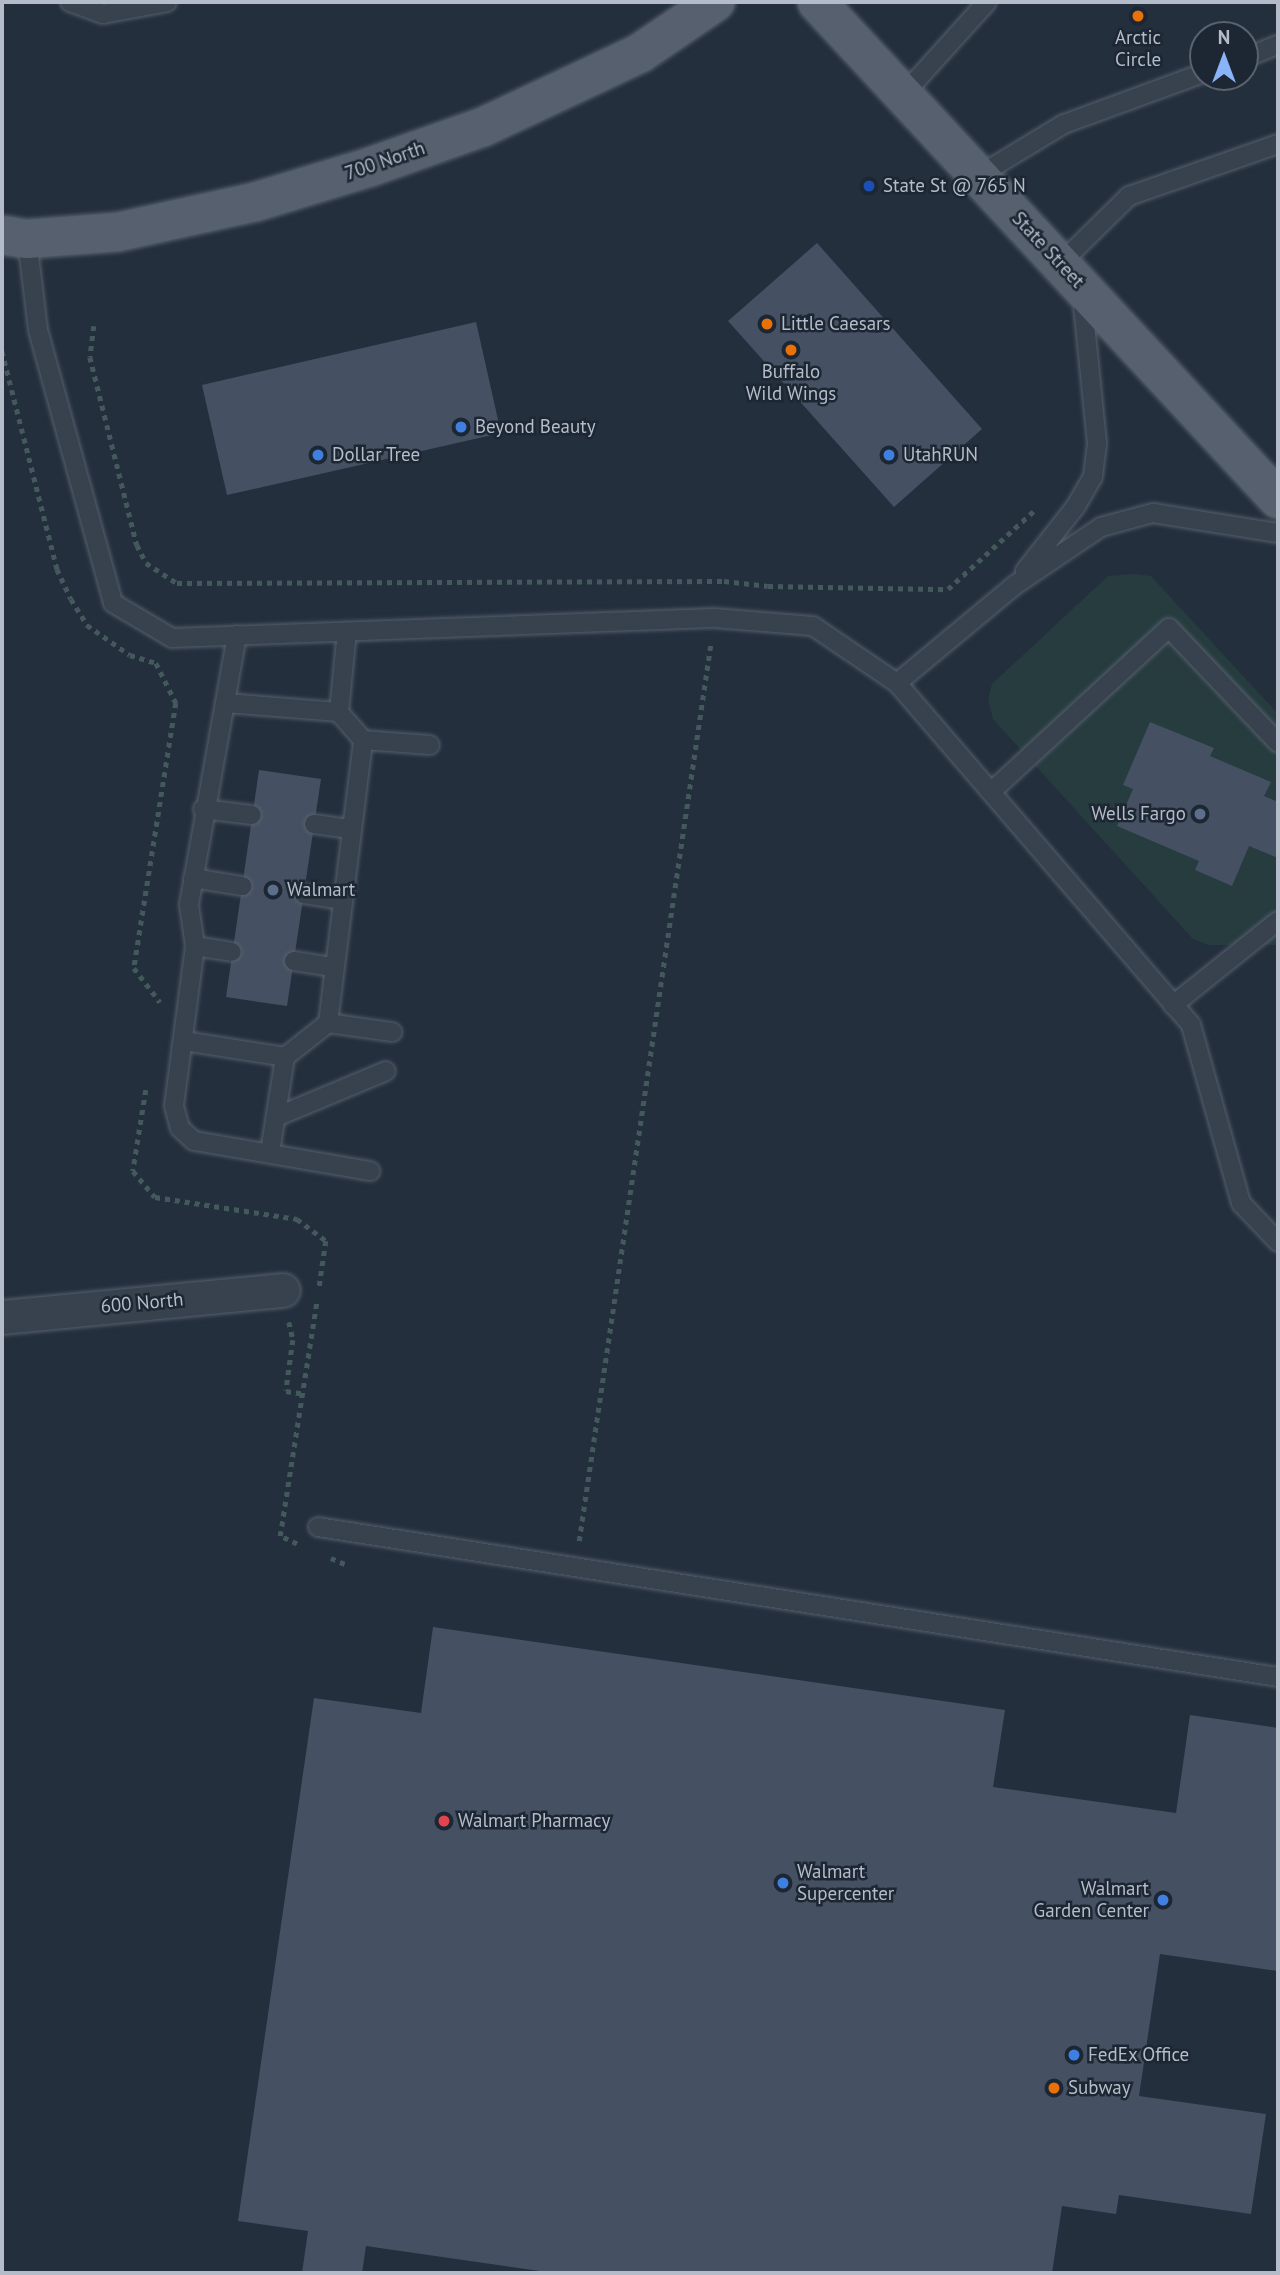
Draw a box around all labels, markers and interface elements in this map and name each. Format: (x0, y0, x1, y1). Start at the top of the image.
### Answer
marker: Arctic Circle (1130, 8, 1146, 24)
north arrow (1189, 21, 1259, 91)
text: N (1218, 25, 1230, 49)
place label: Arctic Circle (1115, 27, 1161, 71)
street label: 700 North (342, 137, 428, 185)
place label: State St @ 765 N (883, 175, 1026, 197)
marker: State St @ 765 N (861, 178, 877, 194)
street label: State Street (1007, 207, 1089, 293)
place label: Little Caesars (781, 313, 891, 335)
marker: Little Caesars (759, 316, 775, 332)
marker: Buffalo Wild Wings (783, 342, 799, 358)
place label: Buffalo Wild Wings (745, 361, 837, 405)
place label: Beyond Beauty (475, 416, 596, 438)
marker: Beyond Beauty (453, 419, 469, 435)
place label: Dollar Tree (332, 444, 421, 466)
place label: UtahRUN (903, 444, 978, 466)
marker: Dollar Tree (310, 447, 326, 463)
marker: UtahRUN (881, 447, 897, 463)
place label: Wells Fargo (1091, 803, 1186, 825)
marker: Wells Fargo (1192, 806, 1208, 822)
place label: Walmart (287, 879, 355, 901)
marker: Walmart (265, 882, 281, 898)
street label: 600 North (100, 1288, 184, 1318)
place label: Walmart Pharmacy (458, 1810, 610, 1832)
marker: Walmart Pharmacy (436, 1813, 452, 1829)
place label: Walmart Supercenter (797, 1861, 894, 1905)
marker: Walmart Supercenter (775, 1875, 791, 1891)
place label: Walmart Garden Center (1034, 1878, 1149, 1922)
marker: Walmart Garden Center (1155, 1892, 1171, 1908)
place label: FedEx Office (1088, 2044, 1190, 2066)
marker: FedEx Office (1066, 2047, 1082, 2063)
place label: Subway (1068, 2077, 1131, 2099)
marker: Subway (1046, 2080, 1062, 2096)

